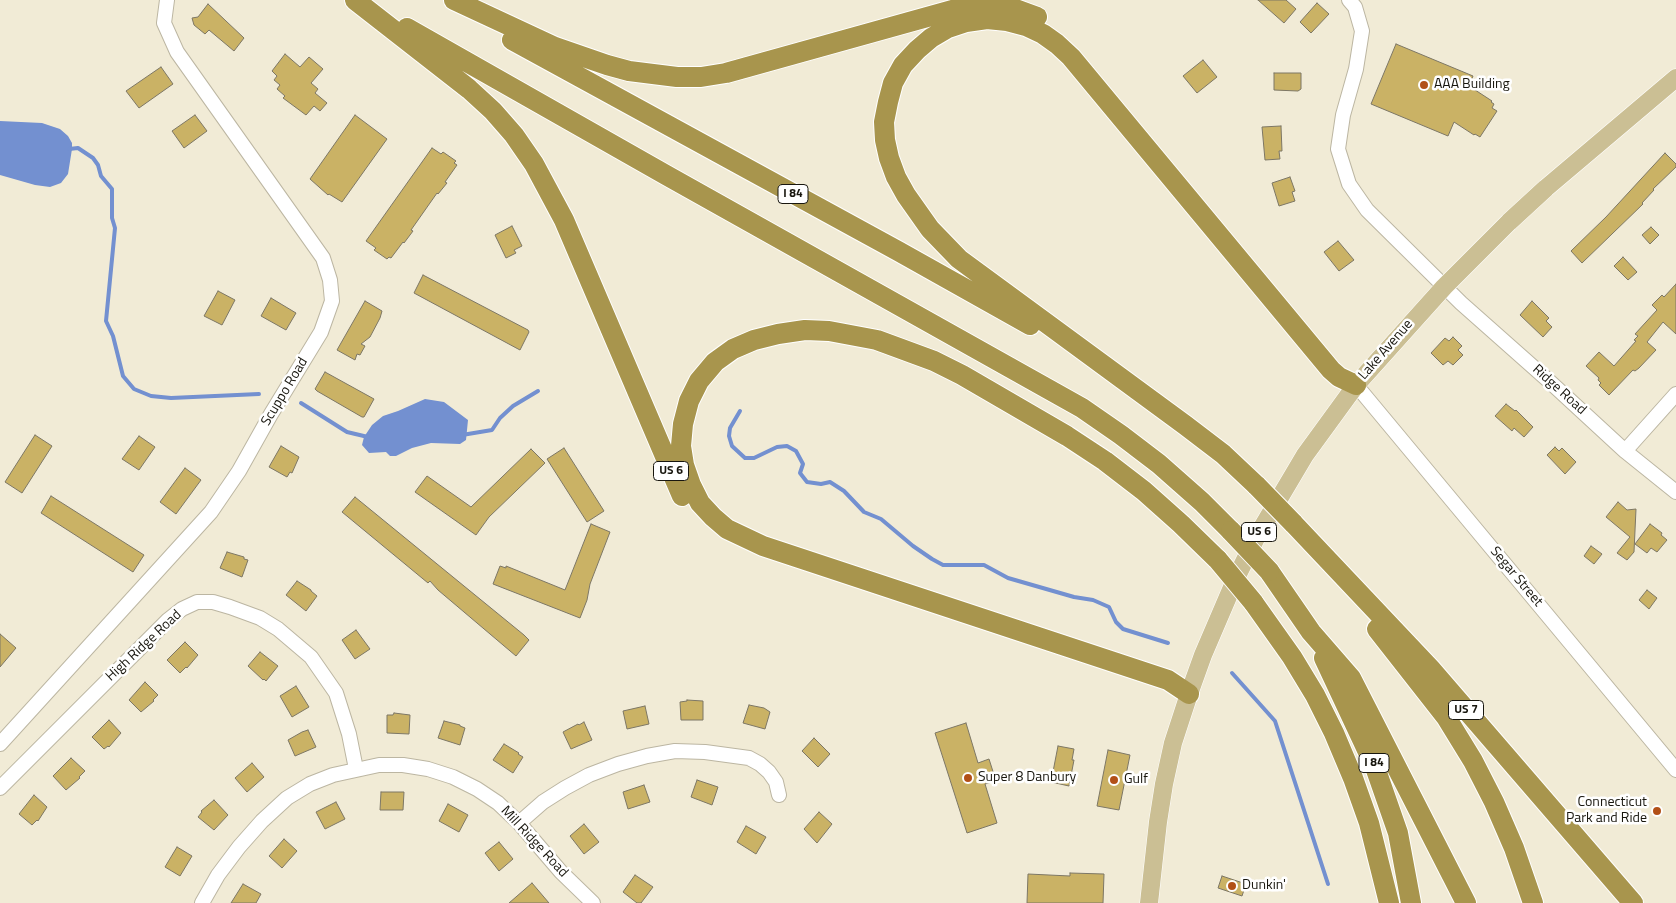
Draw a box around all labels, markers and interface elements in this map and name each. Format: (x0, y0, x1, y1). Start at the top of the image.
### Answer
place label: AAA Building (1434, 77, 1510, 93)
marker: AAA Building (1418, 79, 1430, 91)
road number: I 84 (778, 184, 808, 203)
street label: Lake Avenue (1355, 316, 1417, 384)
street label: Scuppo Road (258, 355, 312, 429)
street label: Ridge Road (1529, 361, 1589, 419)
road number: US 6 (654, 462, 688, 481)
road number: US 6 (1242, 522, 1276, 542)
street label: Segar Street (1486, 544, 1546, 610)
street label: High Ridge Road (103, 607, 185, 685)
road number: US 7 (1448, 700, 1484, 720)
road number: I 84 (1359, 754, 1389, 772)
place label: Super 8 Danbury (978, 770, 1076, 786)
marker: Super 8 Danbury (962, 772, 974, 784)
place label: Gulf (1124, 772, 1148, 788)
marker: Gulf (1108, 774, 1120, 786)
place label: Connecticut Park and Ride (1566, 795, 1647, 828)
street label: Mill Ridge Road (497, 803, 571, 881)
marker: Connecticut Park and Ride (1651, 805, 1663, 817)
place label: Dunkin' (1242, 878, 1286, 894)
marker: Dunkin' (1226, 880, 1238, 892)

